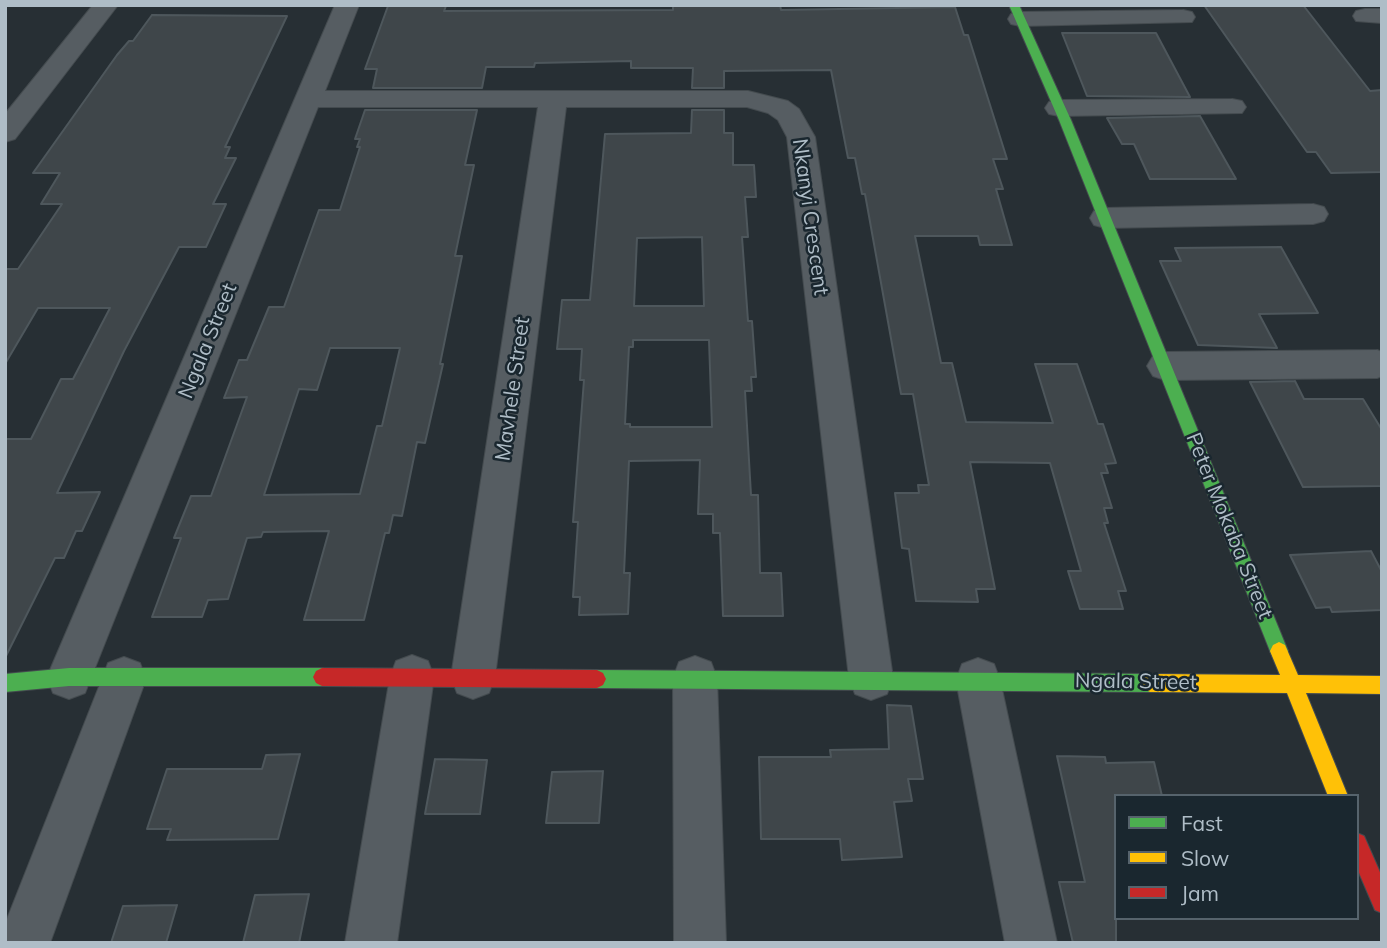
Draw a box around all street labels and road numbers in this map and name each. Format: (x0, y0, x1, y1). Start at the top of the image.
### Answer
street label: Nkanyi Crescent (787, 137, 833, 297)
street label: Ngala Street (173, 280, 243, 402)
street label: Mavhele Street (490, 315, 536, 463)
street label: Peter Mokaba Street (1180, 429, 1278, 623)
street label: Ngala Street (1075, 668, 1197, 696)

